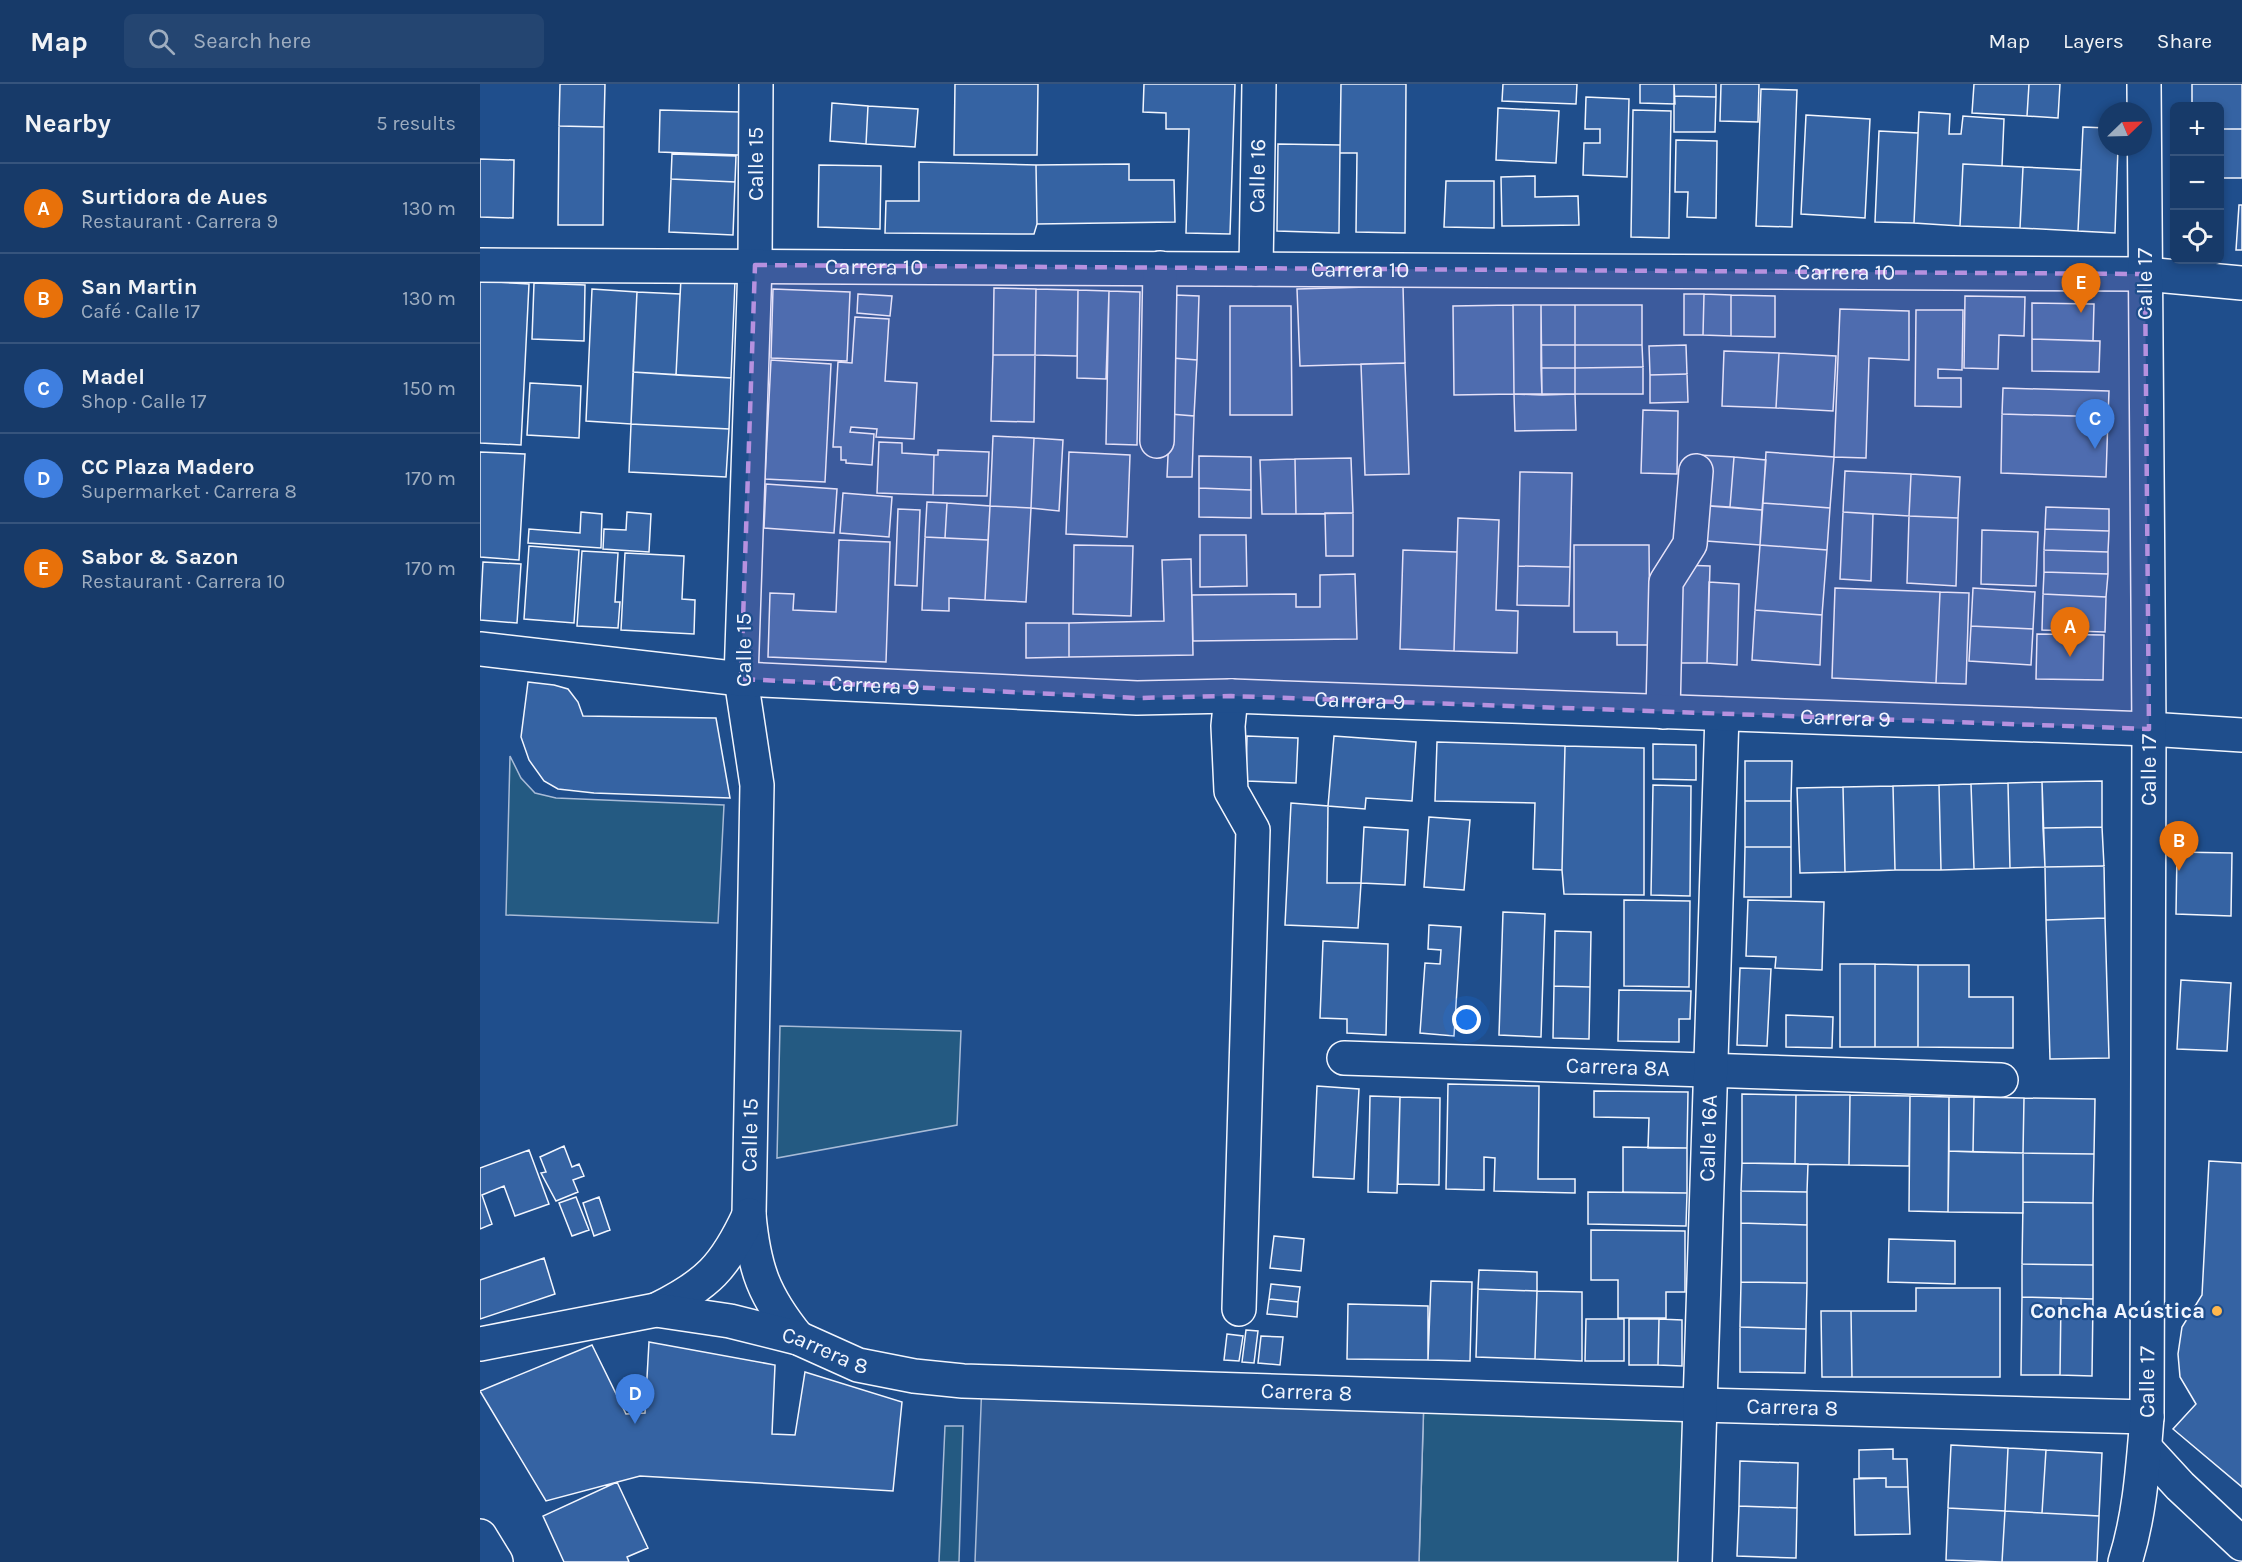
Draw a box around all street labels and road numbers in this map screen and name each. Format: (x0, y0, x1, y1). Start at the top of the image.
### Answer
street label: Calle 15 (743, 127, 769, 201)
street label: Calle 16 (1244, 139, 1271, 213)
street label: Calle 17 (2132, 248, 2158, 320)
street label: Carrera 10 (825, 254, 923, 280)
street label: Carrera 10 (1311, 256, 1409, 283)
street label: Carrera 10 (1797, 259, 1895, 286)
street label: Calle 15 (731, 613, 757, 687)
street label: Carrera 9 (828, 670, 920, 701)
street label: Carrera 9 (1314, 686, 1406, 715)
street label: Carrera 9 (1800, 703, 1891, 733)
street label: Calle 17 (2136, 734, 2162, 806)
street label: Carrera 8A (1565, 1052, 1671, 1082)
street label: Calle 16A (1694, 1094, 1723, 1182)
street label: Calle 15 (736, 1098, 764, 1172)
street label: Carrera 8 (779, 1322, 870, 1380)
street label: Calle 17 (2134, 1346, 2160, 1418)
street label: Carrera 8 (1260, 1378, 1353, 1407)
street label: Carrera 8 (1746, 1393, 1838, 1422)

